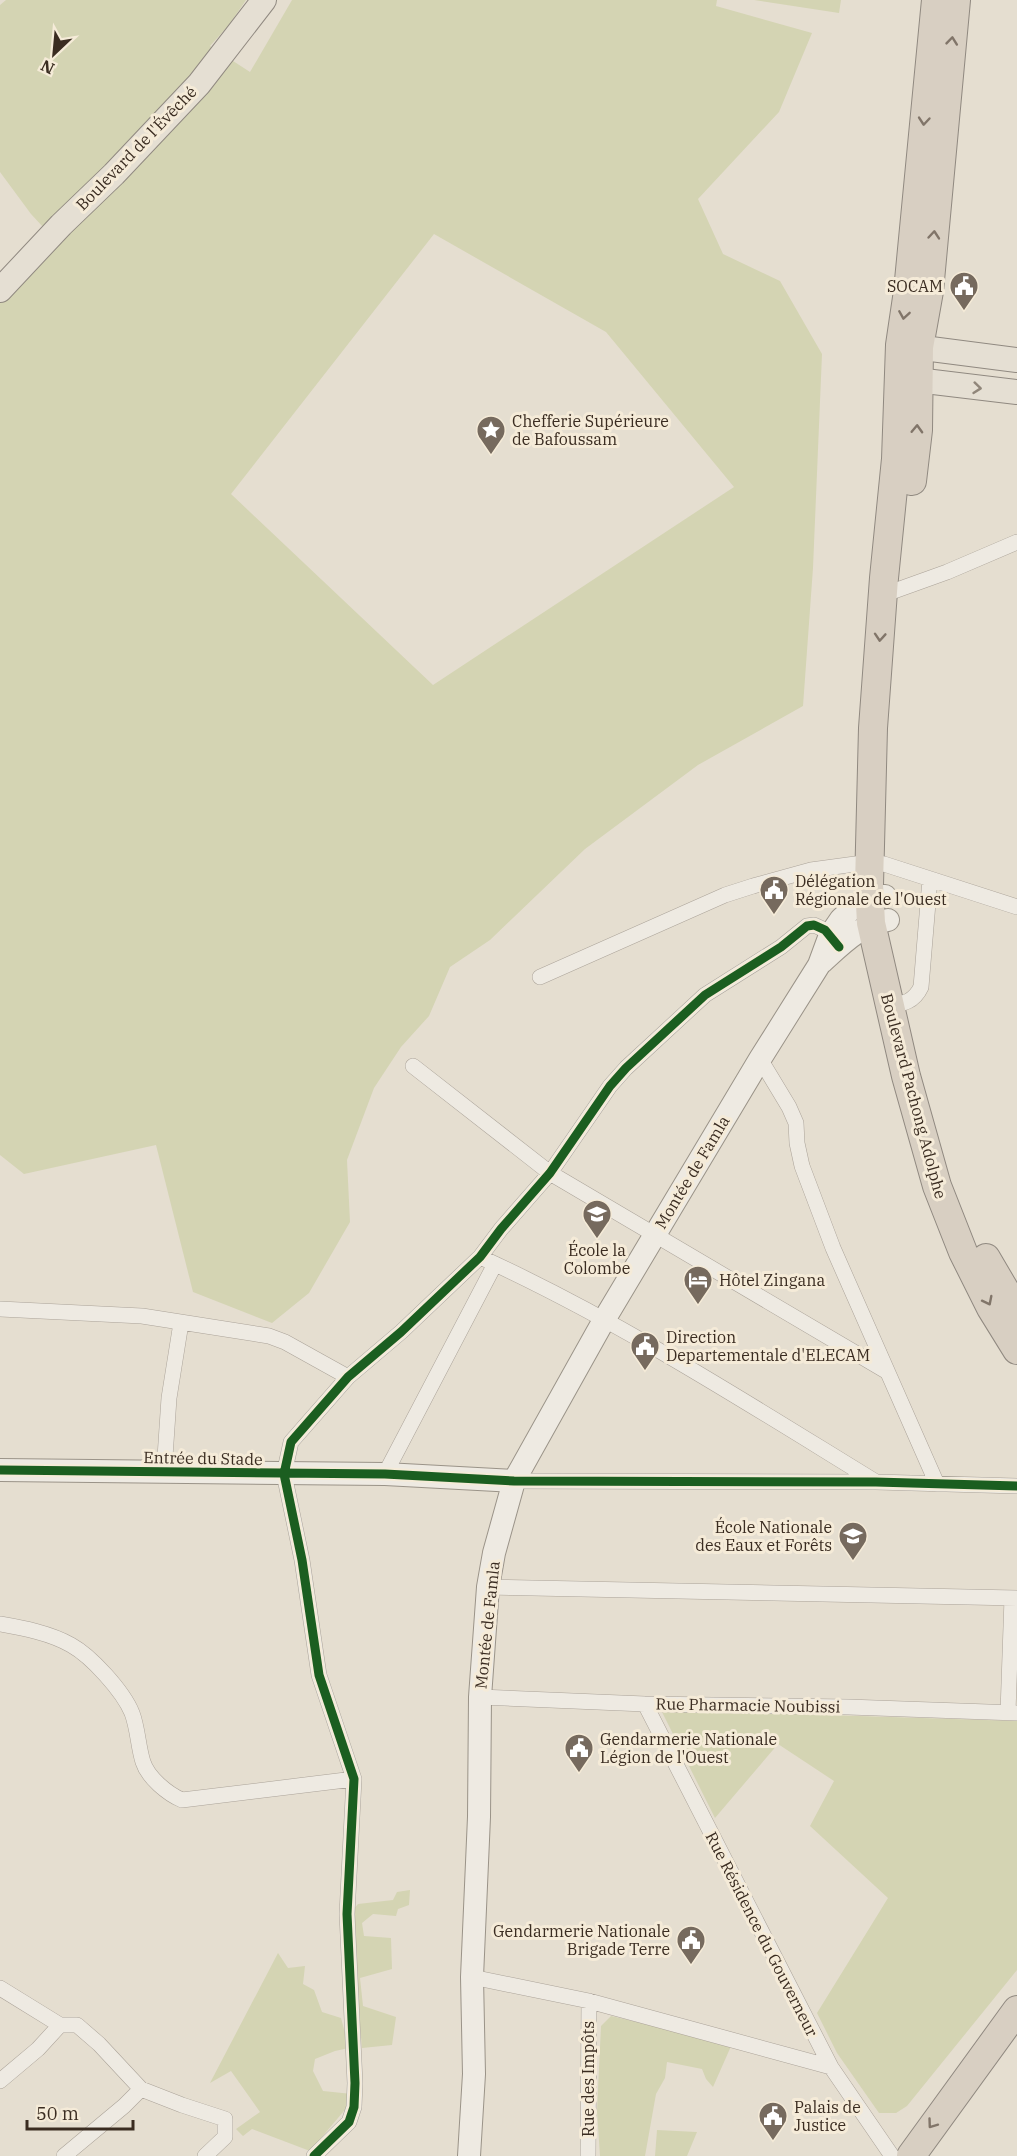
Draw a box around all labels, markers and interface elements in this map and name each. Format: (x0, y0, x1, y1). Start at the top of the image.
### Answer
north arrow (24, 24, 84, 84)
one-way arrow (945, 36, 958, 46)
text: N (37, 56, 57, 79)
street label: Boulevard de l'Évêché (71, 81, 201, 214)
one-way arrow (918, 116, 931, 125)
one-way arrow (927, 231, 940, 240)
public building icon: SOCAM (948, 270, 980, 312)
place label: SOCAM (887, 276, 943, 296)
one-way arrow (899, 310, 911, 320)
one-way arrow (972, 381, 981, 394)
place label: Chefferie Supérieure de Bafoussam (512, 411, 669, 449)
place icon: Chefferie Supérieure de Bafoussam (475, 414, 507, 456)
one-way arrow (911, 424, 924, 433)
one-way arrow (874, 632, 887, 641)
place label: Délégation Régionale de l'Ouest (795, 871, 947, 909)
public building icon: Délégation Régionale de l'Ouest (758, 874, 790, 916)
street label: Boulevard Pachong Adolphe (877, 991, 951, 1201)
street label: Montée de Famla (650, 1111, 734, 1232)
school or university icon: École la Colombe (581, 1198, 613, 1240)
place label: École la Colombe (564, 1239, 630, 1278)
hotel icon: Hôtel Zingana (682, 1264, 714, 1306)
place label: Hôtel Zingana (719, 1270, 825, 1290)
one-way arrow (980, 1294, 992, 1305)
place label: Direction Departementale d'ELECAM (666, 1327, 870, 1365)
public building icon: Direction Departementale d'ELECAM (629, 1330, 661, 1372)
street label: Entrée du Stade (143, 1447, 263, 1469)
place label: École Nationale des Eaux et Forêts (695, 1516, 832, 1555)
school or university icon: École Nationale des Eaux et Forêts (837, 1520, 869, 1562)
street label: Montée de Famla (470, 1560, 504, 1690)
street label: Rue Pharmacie Noubissi (655, 1693, 841, 1717)
place label: Gendarmerie Nationale Légion de l'Ouest (600, 1729, 777, 1767)
public building icon: Gendarmerie Nationale Légion de l'Ouest (563, 1732, 595, 1774)
street label: Rue Résidence du Gouverneur (701, 1828, 823, 2040)
place label: Gendarmerie Nationale Brigade Terre (493, 1921, 670, 1959)
public building icon: Gendarmerie Nationale Brigade Terre (675, 1924, 707, 1966)
street label: Rue des Impôts (578, 2021, 598, 2137)
scale bar (27, 2093, 134, 2131)
place label: Palais de Justice (794, 2097, 861, 2135)
public building icon: Palais de Justice (757, 2100, 789, 2142)
text: 50 m (36, 2102, 79, 2125)
one-way arrow (929, 2118, 940, 2129)

